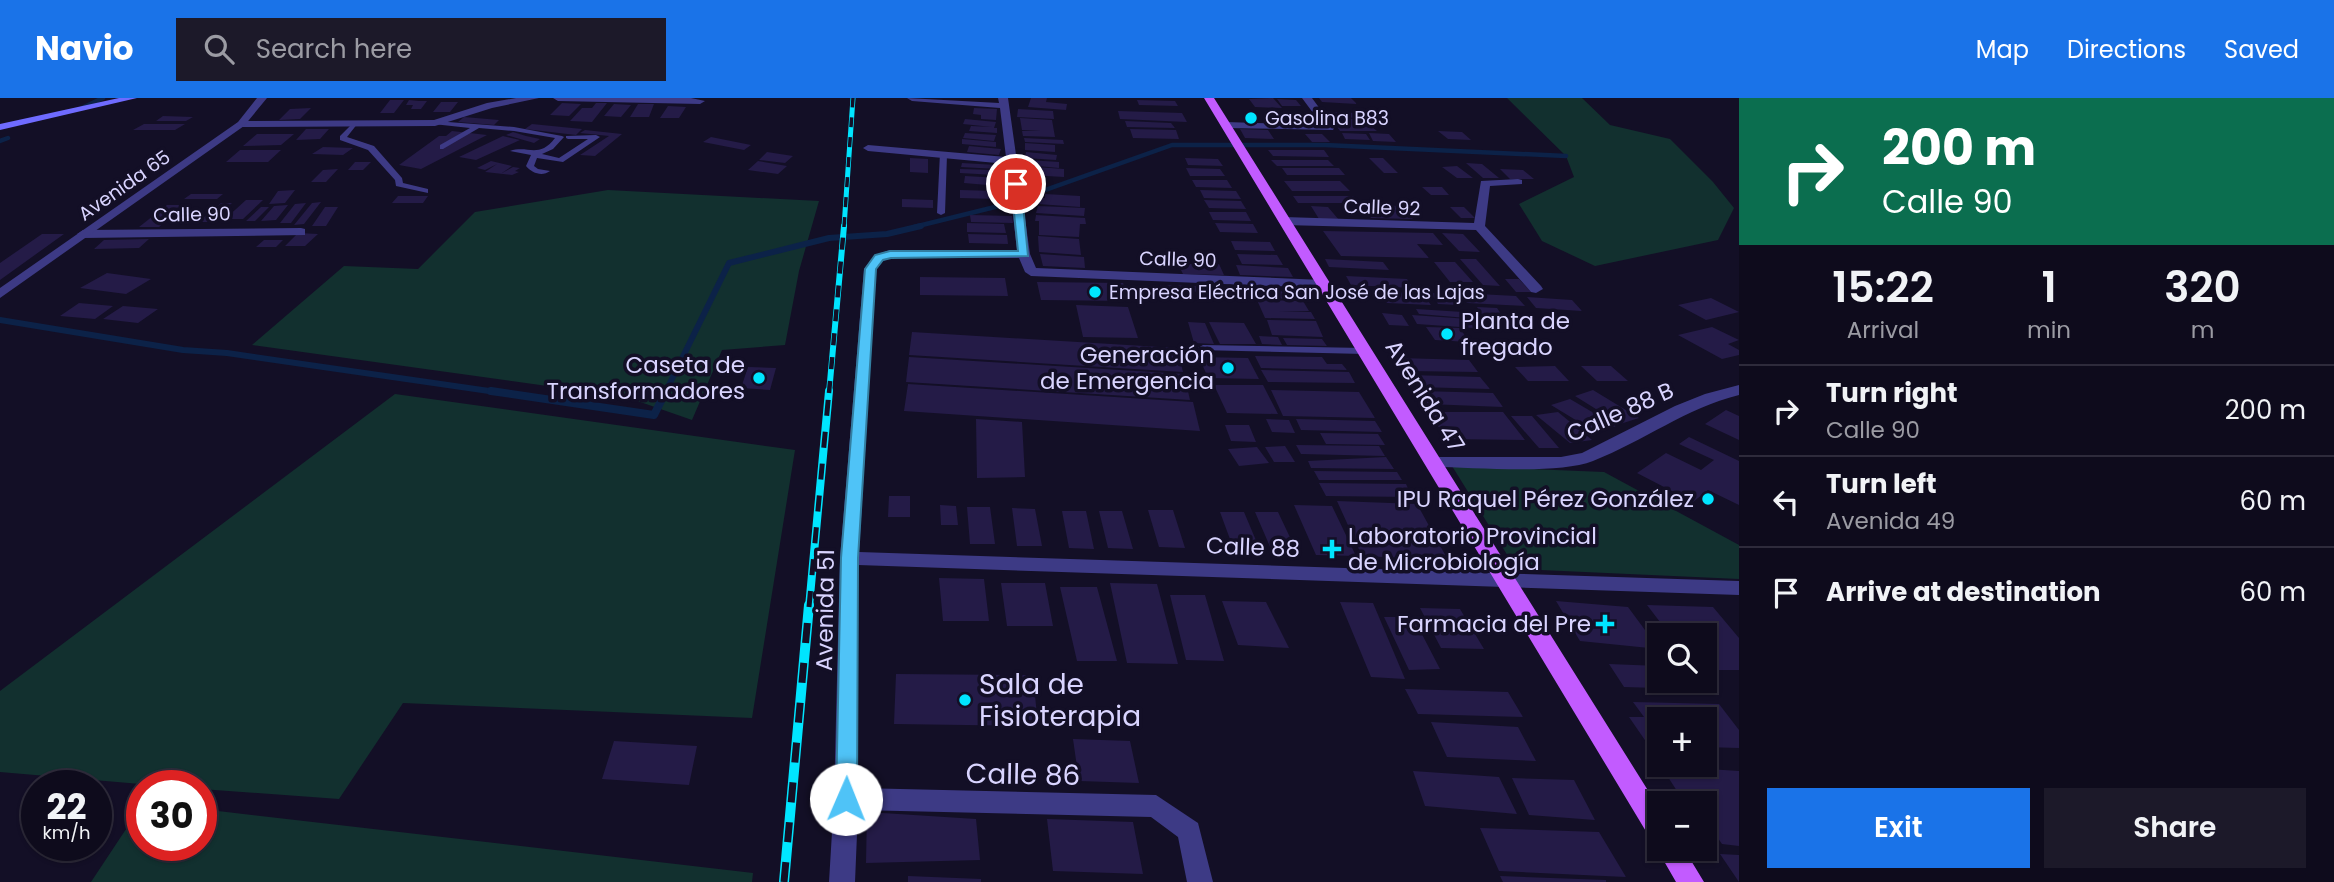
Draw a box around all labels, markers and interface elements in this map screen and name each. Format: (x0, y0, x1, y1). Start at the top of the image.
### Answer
search box (176, 18, 666, 81)
text: Navio (35, 25, 134, 72)
icon: search (200, 30, 238, 68)
text: Search here (256, 31, 412, 67)
text: Map (1976, 33, 2029, 66)
text: Directions (2067, 33, 2186, 66)
text: Saved (2224, 33, 2299, 66)
place label: Gasolina B83 (1265, 105, 1389, 132)
marker: Gasolina B83 (1243, 110, 1259, 126)
text: 200 m (1882, 114, 2036, 182)
icon: right (1767, 126, 1858, 217)
street label: Avenida 65 (73, 144, 176, 227)
pin (986, 154, 1046, 214)
icon: arrive (997, 165, 1035, 203)
text: Calle 90 (1882, 179, 2013, 224)
street label: Calle 92 (1343, 193, 1421, 222)
street label: Calle 90 (153, 200, 231, 229)
street label: Calle 90 (1139, 245, 1217, 274)
text: 15:22 (1832, 258, 1934, 317)
text: 1 (2041, 258, 2057, 317)
text: 320 (2164, 258, 2241, 317)
place label: Empresa Eléctrica San José de las Lajas (1109, 279, 1485, 306)
marker: Empresa Eléctrica San José de las Lajas (1087, 284, 1103, 300)
place label: Planta de fregado (1461, 305, 1570, 363)
text: Arrival (1847, 314, 1919, 346)
text: min (2027, 314, 2071, 346)
text: m (2191, 314, 2214, 346)
marker: Planta de fregado (1439, 326, 1455, 342)
street label: Avenida 47 (1378, 334, 1472, 458)
place label: Generación de Emergencia (1040, 339, 1214, 397)
place label: Caseta de Transformadores (546, 349, 745, 407)
marker: Generación de Emergencia (1220, 360, 1236, 376)
marker: Caseta de Transformadores (751, 370, 767, 386)
street label: Calle 88 B (1561, 374, 1679, 450)
text: Turn right (1826, 375, 1958, 411)
icon: right (1767, 392, 1805, 430)
text: 200 m (2225, 392, 2306, 428)
text: Calle 90 (1826, 414, 1920, 446)
text: Turn left (1826, 466, 1937, 502)
place label: IPU Raquel Pérez González (1397, 483, 1694, 515)
icon: left (1767, 483, 1805, 521)
text: 60 m (2239, 483, 2306, 519)
marker: IPU Raquel Pérez González (1700, 491, 1716, 507)
text: Avenida 49 (1826, 505, 1955, 537)
place label: Laboratorio Provincial de Microbiología (1348, 520, 1597, 578)
street label: Calle 88 (1205, 529, 1301, 565)
marker: Laboratorio Provincial de Microbiología (1322, 539, 1342, 559)
street label: Avenida 51 (808, 549, 842, 671)
icon: arrive (1767, 574, 1805, 612)
text: Arrive at destination (1826, 574, 2101, 610)
text: 60 m (2239, 574, 2306, 610)
place label: Farmacia del Pre (1397, 608, 1591, 640)
marker: Farmacia del Pre (1597, 616, 1613, 632)
map controls (1647, 623, 1717, 861)
button: search (1647, 623, 1717, 693)
place label: Sala de Fisioterapia (979, 665, 1141, 736)
marker: Sala de Fisioterapia (957, 692, 973, 708)
button: + (1647, 707, 1717, 777)
street label: Calle 86 (965, 754, 1081, 795)
position arrow (809, 762, 883, 836)
speed limit sign: 30 (126, 770, 217, 861)
text: 22 (47, 782, 86, 831)
button: Exit (1767, 788, 2030, 868)
button: Share (2044, 788, 2306, 868)
button: − (1647, 791, 1717, 861)
text: km/h (43, 820, 90, 845)

